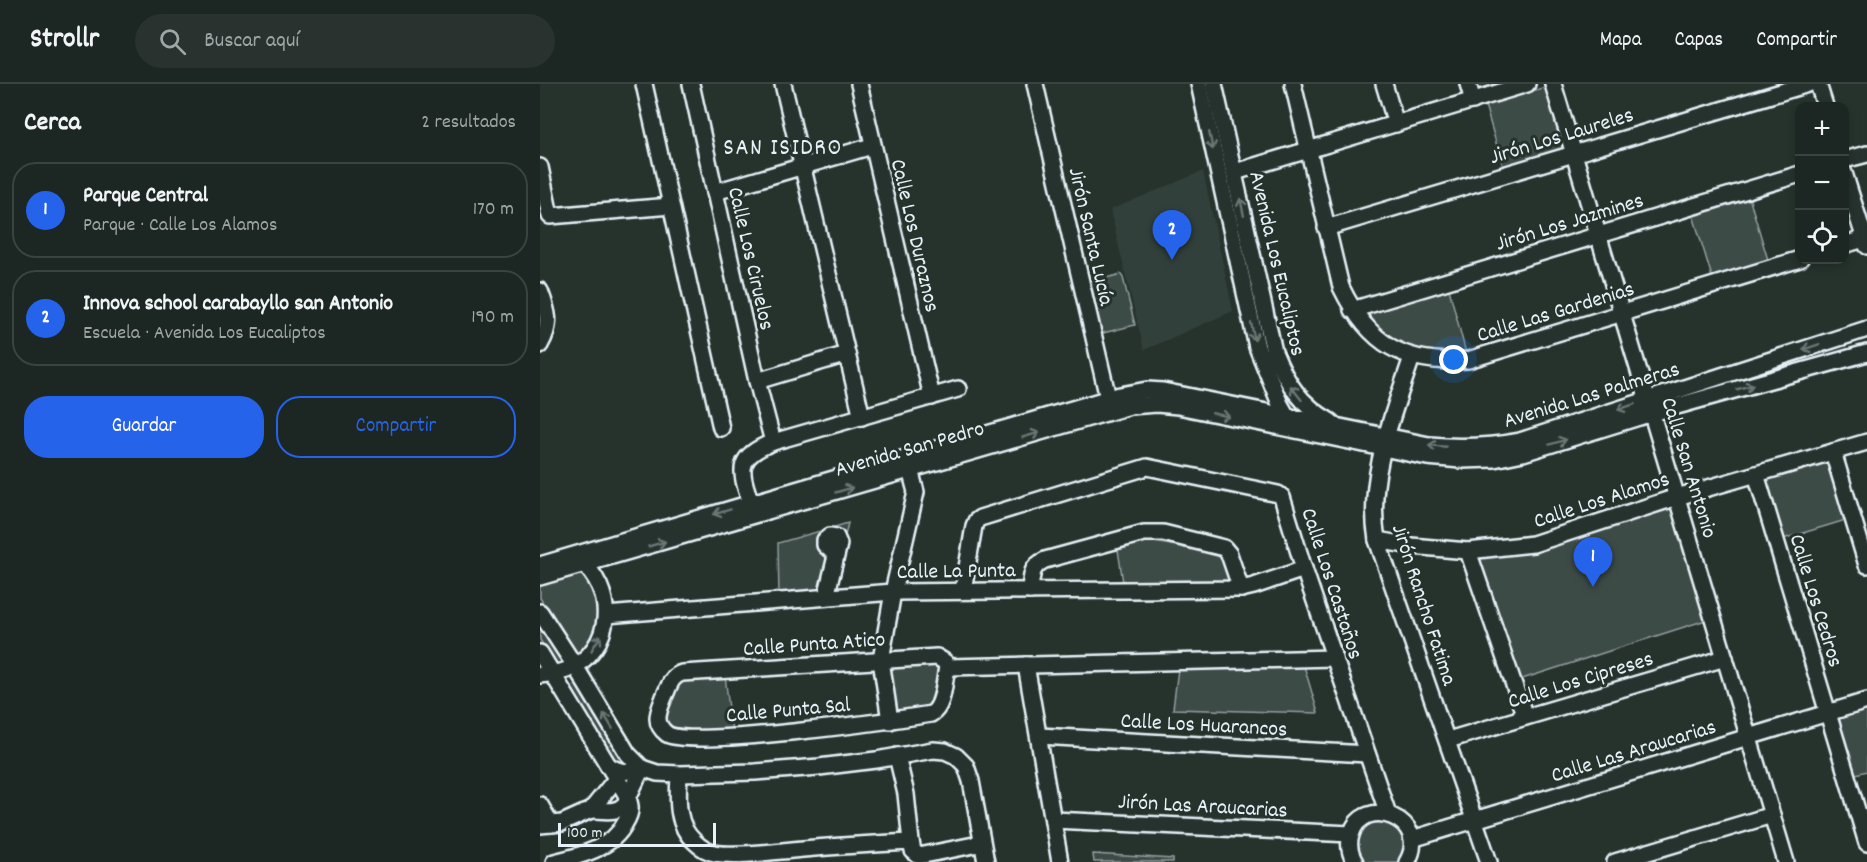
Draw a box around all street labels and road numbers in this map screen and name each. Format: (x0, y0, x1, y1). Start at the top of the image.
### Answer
street label: Jirón Los Laureles (1486, 101, 1638, 174)
street label: Calle Los Duraznos (881, 156, 946, 315)
street label: Jirón Santa Lucía (1059, 165, 1121, 309)
street label: Avenida Los Eucaliptos (1239, 168, 1312, 359)
street label: Calle Los Ciruelos (718, 184, 781, 333)
street label: Jirón Los Jazmines (1492, 186, 1648, 261)
street label: Calle Las Gardenias (1473, 275, 1639, 352)
street label: Avenida Las Palmeras (1500, 355, 1684, 438)
street label: Calle San Antonio (1652, 394, 1724, 542)
street label: Avenida San Pedro (832, 414, 988, 486)
street label: Calle Los Alamos (1530, 465, 1674, 538)
street label: Calle Los Castaños (1292, 504, 1370, 664)
street label: Jirón Rancho Fatima (1382, 520, 1464, 690)
street label: Calle Los Cedros (1780, 531, 1850, 671)
street label: Calle La Punta (896, 556, 1016, 589)
street label: Calle Punta Atico (742, 625, 886, 666)
street label: Calle Los Cipreses (1505, 645, 1658, 718)
street label: Calle Punta Sal (725, 691, 852, 732)
street label: Calle Los Huarancos (1120, 707, 1288, 746)
street label: Calle Las Araucarias (1548, 713, 1720, 792)
street label: Jirón Las Araucarias (1117, 788, 1288, 827)

